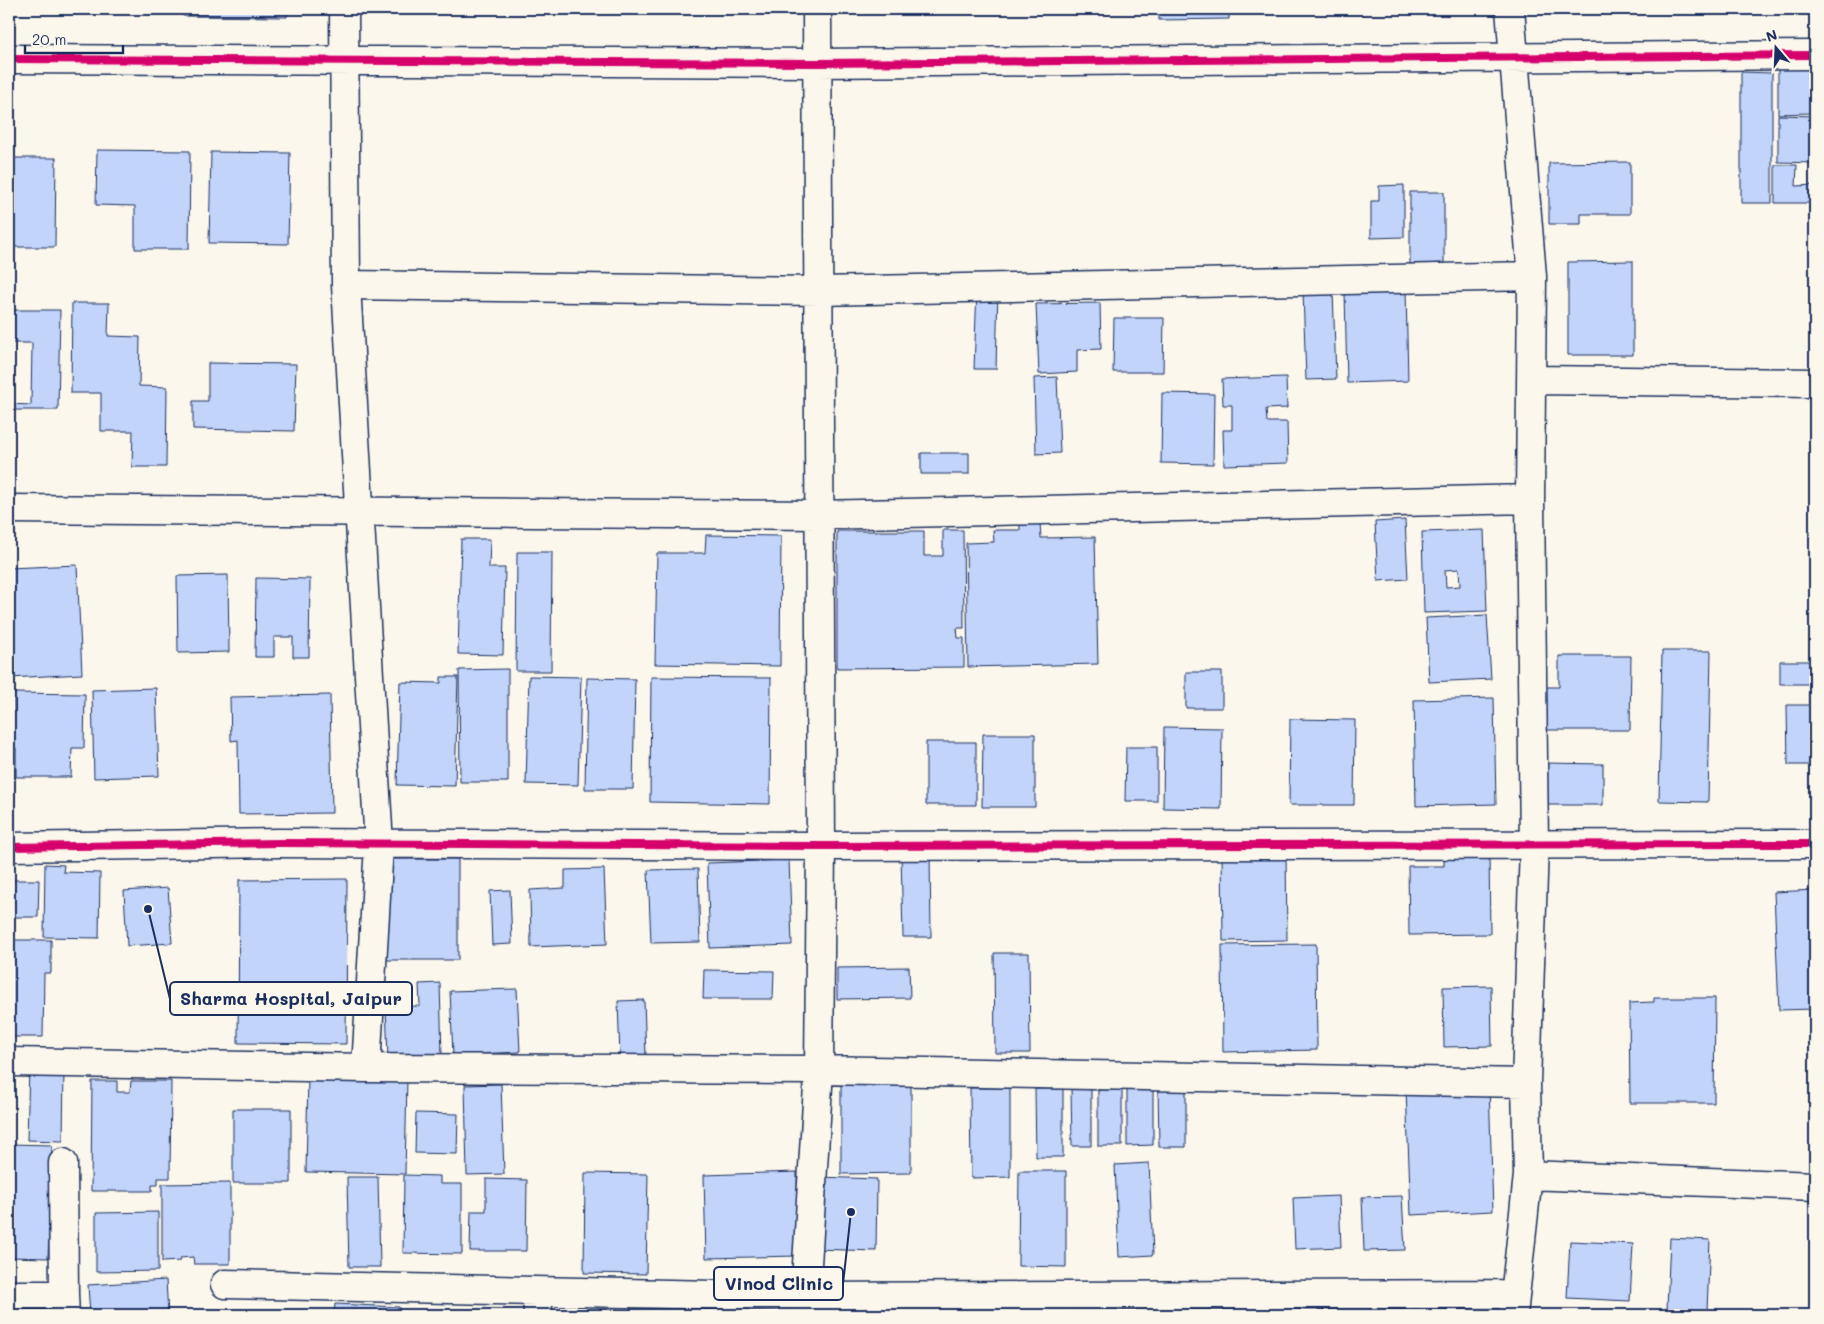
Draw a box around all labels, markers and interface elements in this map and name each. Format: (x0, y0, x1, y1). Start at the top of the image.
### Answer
scale bar (25, 22, 122, 54)
north arrow (1752, 22, 1802, 72)
text: N (1763, 25, 1780, 46)
text: 20 m (32, 29, 66, 49)
callout: Sharma Hospital, Jaipur (170, 982, 412, 1015)
text: Sharma Hospital, Jaipur (180, 986, 402, 1010)
callout: Vinod Clinic (714, 1267, 843, 1300)
text: Vinod Clinic (725, 1271, 834, 1295)

